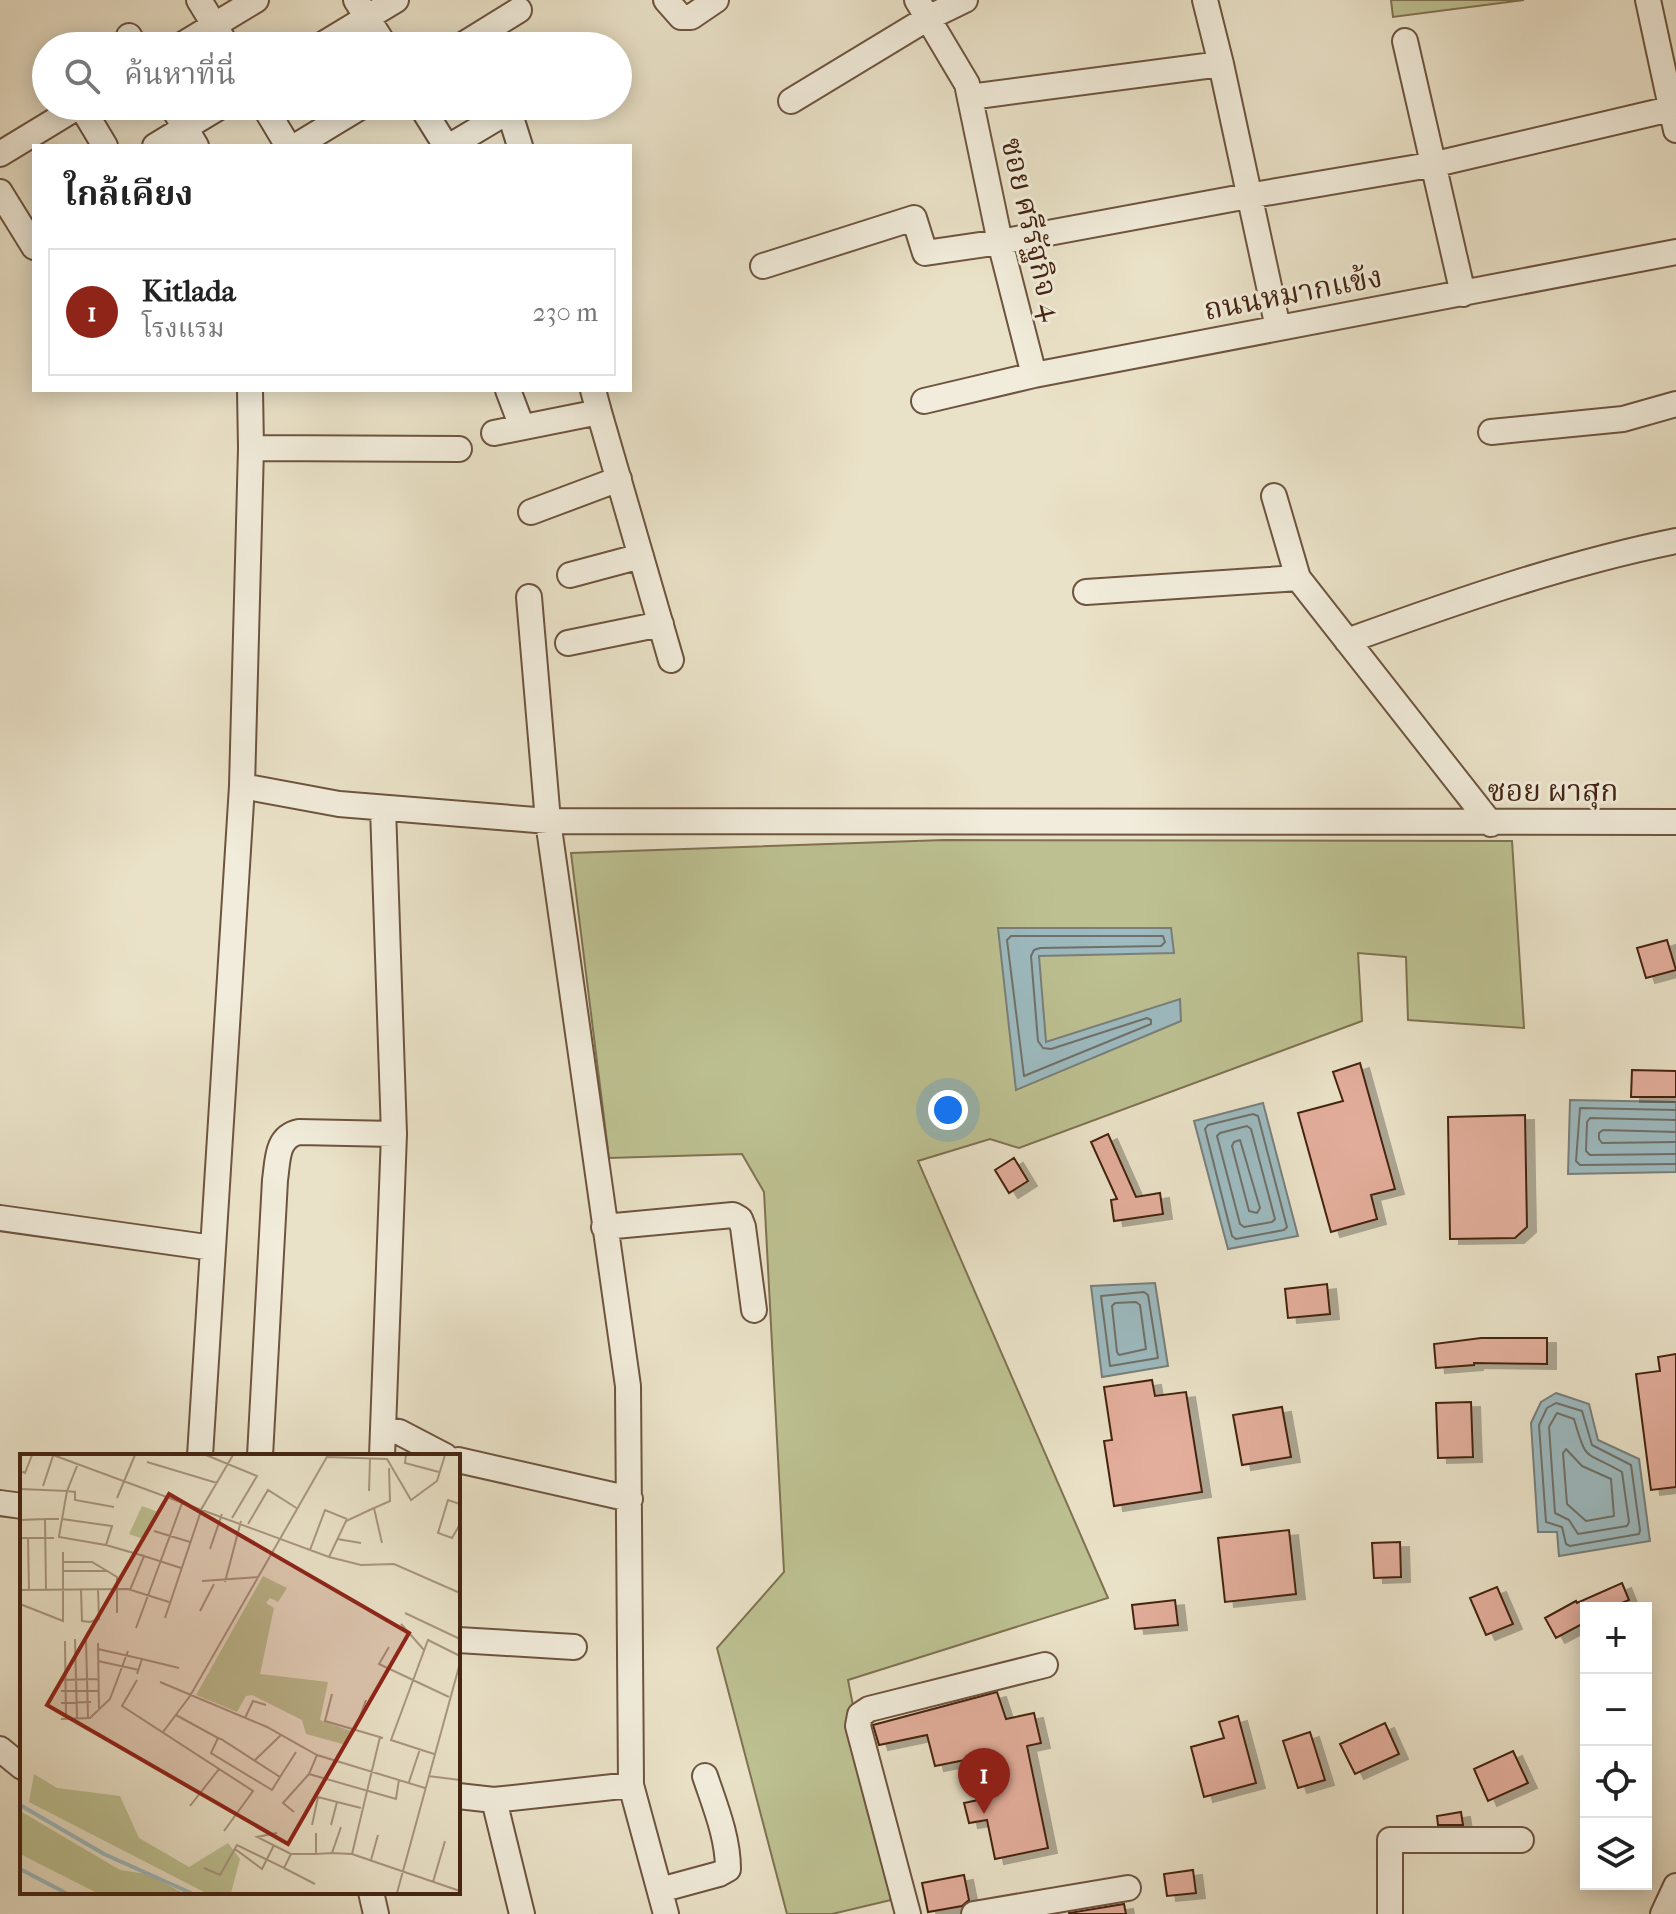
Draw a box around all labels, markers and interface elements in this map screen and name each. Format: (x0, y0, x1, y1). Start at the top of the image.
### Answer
search box (32, 32, 632, 120)
icon: search (60, 54, 104, 98)
text: ค้นหาที่นี่ (124, 57, 236, 92)
street label: ซอย ศรีรัฐกิจ 4 (993, 134, 1070, 325)
text: ใกล้เคียง (64, 174, 193, 214)
street label: ถนนหมากแข้ง (1201, 259, 1385, 328)
text: Kitlada (142, 274, 236, 309)
text: 1 (87, 297, 97, 328)
text: 230 m (532, 297, 598, 328)
text: โรงแรม (142, 313, 225, 344)
street label: ซอย ผาสุก (1487, 774, 1619, 810)
your location (928, 1090, 968, 1130)
inset map (20, 1454, 460, 1894)
map controls (1580, 1602, 1652, 1890)
button: + (1580, 1602, 1652, 1674)
button: − (1580, 1674, 1652, 1746)
button: locate (1580, 1746, 1652, 1818)
pin: 1 (958, 1748, 1010, 1814)
button: layers (1580, 1818, 1652, 1890)

